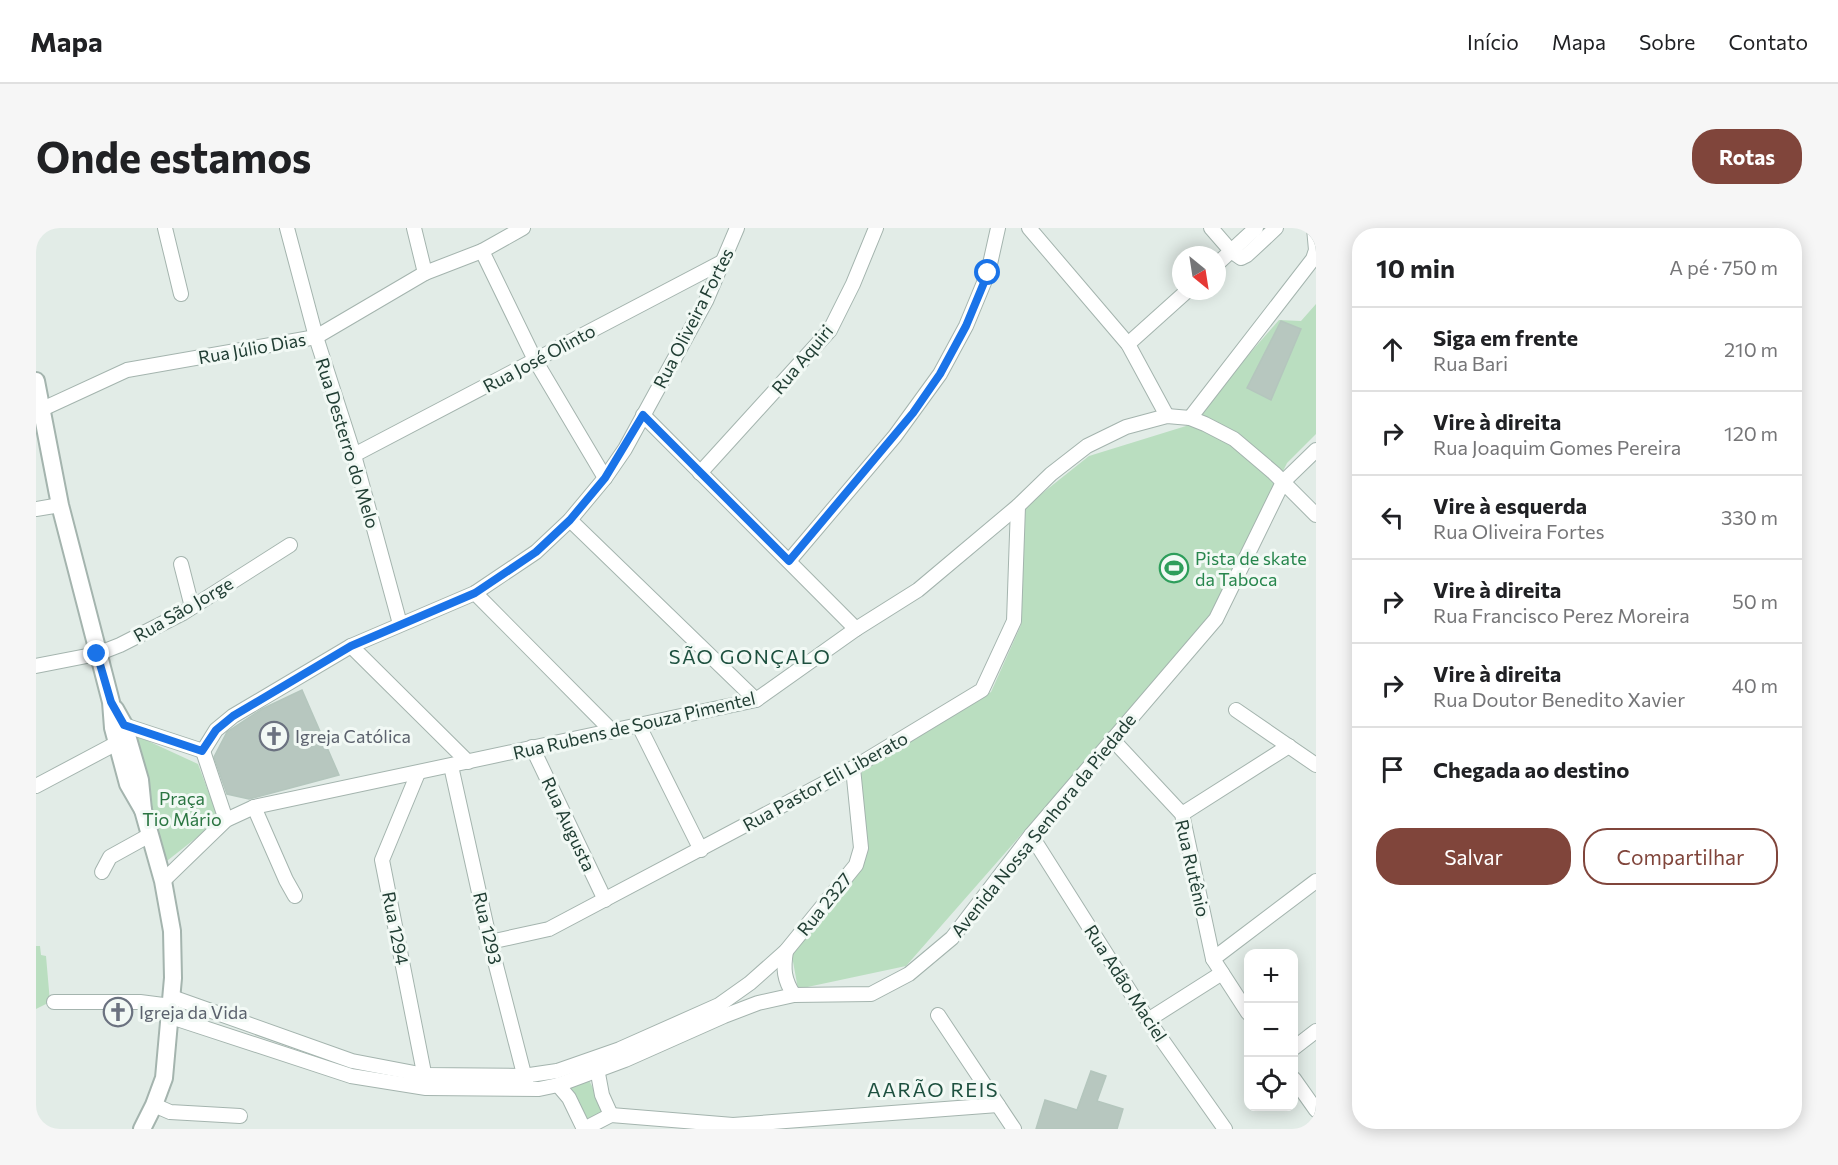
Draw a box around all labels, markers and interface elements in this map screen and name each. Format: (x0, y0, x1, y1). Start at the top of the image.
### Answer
text: Mapa (30, 24, 103, 58)
text: Início (1467, 29, 1519, 54)
text: Mapa (1552, 29, 1606, 54)
text: Sobre (1639, 29, 1695, 54)
text: Contato (1728, 29, 1808, 54)
button: Rotas (1692, 129, 1802, 184)
text: Onde estamos (36, 130, 311, 182)
street label: Rua Oliveira Fortes (648, 244, 738, 392)
north arrow (1172, 246, 1226, 300)
text: 10 min (1376, 252, 1455, 283)
text: A pé · 750 m (1669, 255, 1778, 279)
route start (974, 259, 1000, 285)
street label: Rua José Olinto (479, 319, 599, 397)
street label: Rua Aquiri (767, 320, 837, 398)
text: Siga em frente (1433, 324, 1578, 351)
street label: Rua Júlio Dias (196, 328, 308, 368)
icon: ahead (1376, 333, 1409, 366)
text: 210 m (1724, 337, 1778, 361)
text: Rua Bari (1433, 351, 1508, 375)
street label: Rua Desterro do Melo (312, 355, 384, 531)
text: Vire à direita (1433, 408, 1561, 435)
icon: right (1376, 417, 1409, 450)
text: 120 m (1724, 421, 1778, 445)
text: Rua Joaquim Gomes Pereira (1433, 435, 1681, 459)
text: Vire à esquerda (1433, 492, 1587, 519)
icon: left (1376, 501, 1409, 534)
text: 330 m (1721, 505, 1778, 529)
text: Rua Oliveira Fortes (1433, 519, 1605, 543)
place label: Pista de skate da Taboca (1195, 547, 1307, 590)
sports icon: Pista de skate da Taboca (1158, 552, 1190, 584)
street label: Rua São Jorge (129, 572, 237, 646)
text: Vire à direita (1433, 576, 1561, 603)
icon: right (1376, 585, 1409, 618)
text: 50 m (1732, 589, 1778, 613)
text: Rua Francisco Perez Moreira (1433, 603, 1690, 627)
route end (83, 640, 109, 666)
district label: SÃO GONÇALO (669, 644, 831, 668)
text: Vire à direita (1433, 660, 1561, 687)
icon: right (1376, 669, 1409, 702)
text: 40 m (1732, 673, 1778, 697)
street label: Rua Rubens de Souza Pimentel (511, 686, 757, 764)
text: Rua Doutor Benedito Xavier (1433, 687, 1685, 711)
street label: Avenida Nossa Senhora da Piedade (946, 709, 1140, 941)
church icon: Igreja Católica (258, 720, 290, 752)
place label: Igreja Católica (295, 725, 411, 747)
street label: Rua Pastor Eli Liberato (739, 726, 911, 836)
icon: arrive (1376, 753, 1409, 786)
text: Chegada ao destino (1433, 756, 1629, 783)
street label: Rua Augusta (537, 773, 601, 875)
park label: Praça Tio Mário (142, 787, 222, 830)
street label: Rua Rutênio (1171, 817, 1215, 919)
button: Salvar (1376, 828, 1571, 885)
button: Compartilhar (1583, 828, 1778, 885)
street label: Rua 2327 (792, 868, 856, 940)
street label: Rua 1294 (378, 889, 414, 967)
street label: Rua 1293 (469, 890, 507, 966)
street label: Rua Adão Maciel (1080, 920, 1172, 1046)
map controls (1244, 949, 1298, 1111)
button: + (1244, 949, 1298, 1003)
church icon: Igreja da Vida (102, 996, 134, 1028)
place label: Igreja da Vida (139, 1001, 248, 1023)
button: − (1244, 1003, 1298, 1057)
button: locate (1244, 1057, 1298, 1111)
district label: AARÃO REIS (867, 1077, 999, 1101)

